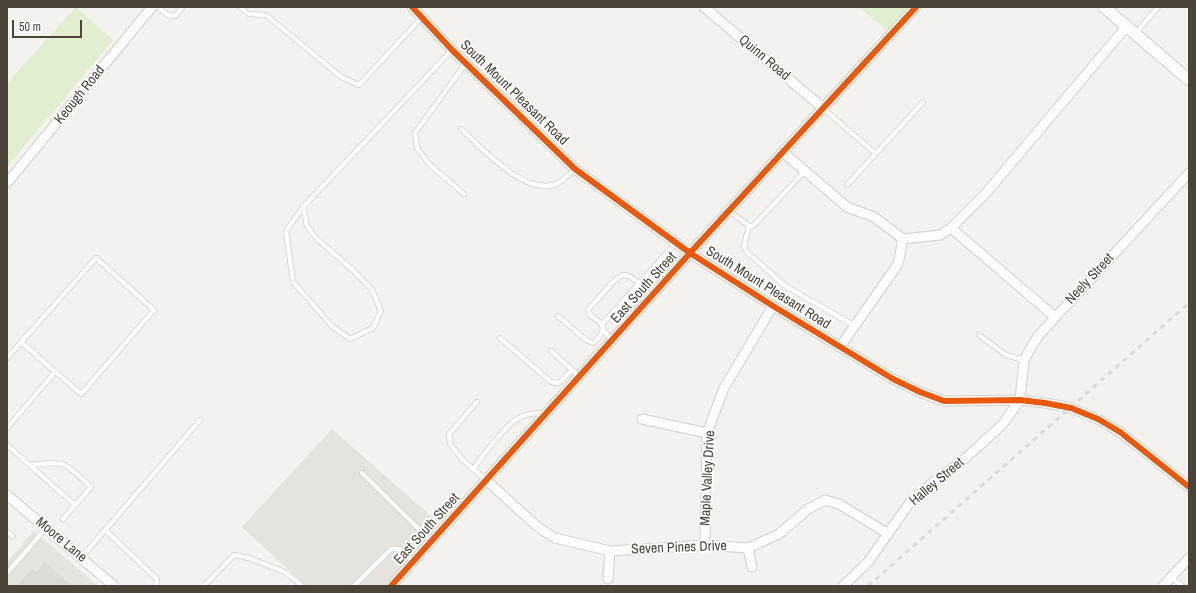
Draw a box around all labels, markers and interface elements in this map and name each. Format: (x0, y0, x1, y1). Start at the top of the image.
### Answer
scale bar (14, 12, 84, 38)
text: 50 m (19, 19, 41, 35)
street label: Quinn Road (735, 32, 793, 84)
street label: South Mount Pleasant Road (457, 37, 571, 149)
street label: Keough Road (51, 62, 109, 128)
street label: South Mount Pleasant Road (703, 243, 833, 333)
street label: East South Street (608, 249, 680, 327)
street label: Neely Street (1062, 250, 1118, 308)
street label: Maple Valley Drive (697, 430, 719, 526)
street label: Halley Street (906, 454, 968, 510)
street label: East South Street (391, 490, 463, 568)
street label: Moore Lane (32, 514, 90, 566)
street label: Seven Pines Drive (631, 538, 727, 558)

